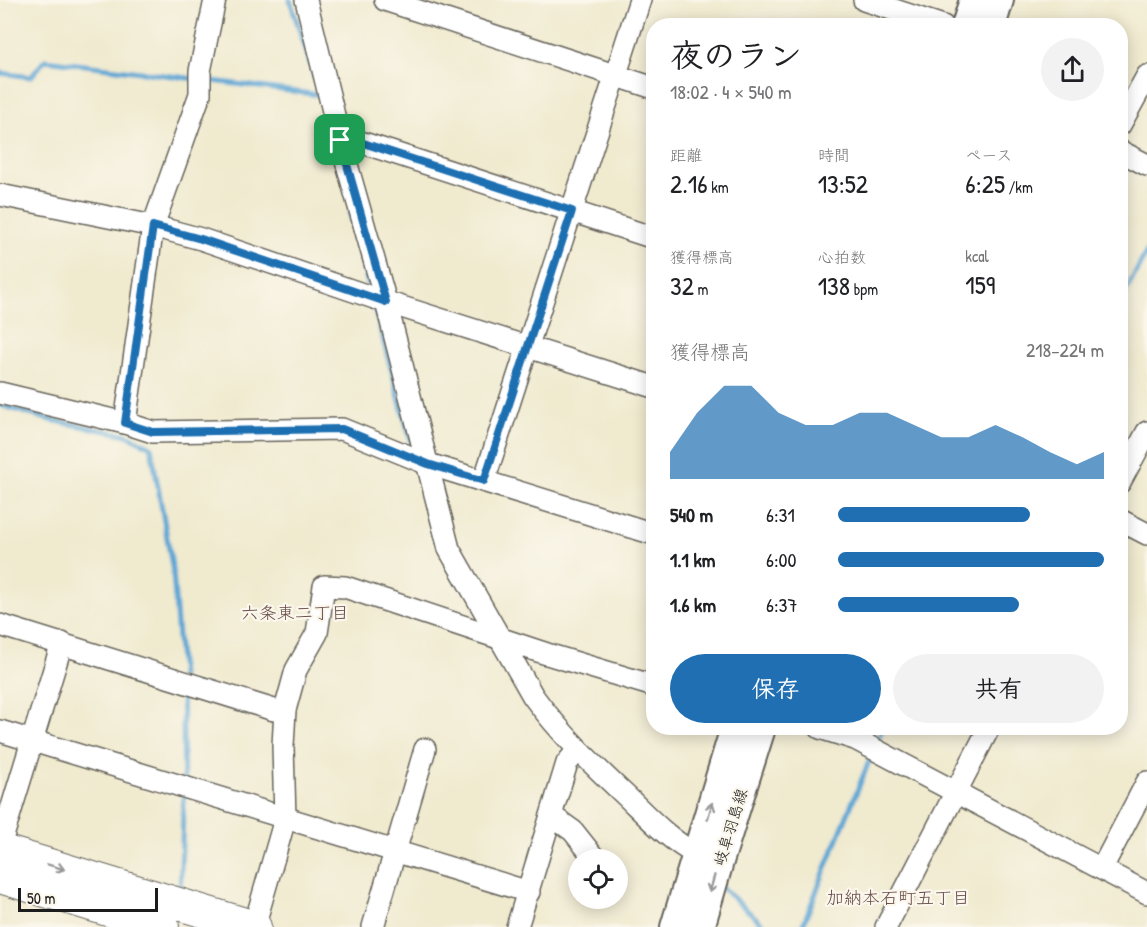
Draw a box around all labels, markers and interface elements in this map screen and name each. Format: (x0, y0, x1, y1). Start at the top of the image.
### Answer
text: 夜のラン (670, 33, 802, 77)
button: share (1041, 38, 1104, 101)
text: 18:02 · 4 × 540 m (670, 78, 792, 105)
pin (314, 114, 365, 165)
icon: arrive (323, 123, 356, 156)
text: 距離 (670, 144, 702, 166)
text: 時間 (818, 144, 850, 166)
text: ペース (965, 144, 1012, 166)
text: 2.16 (670, 166, 708, 201)
text: 13:52 (818, 166, 868, 201)
text: 6:25 (965, 166, 1005, 201)
text: km (708, 176, 729, 198)
text: /km (1005, 176, 1033, 198)
text: kcal (965, 245, 989, 267)
text: 獲得標高 (670, 246, 734, 268)
text: 心拍数 (818, 246, 866, 268)
text: 159 (965, 267, 995, 302)
text: 32 (670, 268, 694, 303)
text: 138 (818, 268, 850, 303)
text: m (694, 278, 708, 300)
text: bpm (850, 278, 878, 300)
text: 218–224 m (1026, 336, 1104, 363)
text: 獲得標高 (670, 338, 750, 365)
text: 540 m (670, 501, 713, 528)
text: 6:31 (766, 501, 795, 528)
text: 1.1 km (670, 546, 715, 573)
text: 6:00 (766, 546, 797, 573)
text: 1.6 km (670, 591, 716, 618)
text: 6:37 (766, 591, 797, 618)
district label: 六条東二丁目 (241, 600, 349, 625)
button: 保存 (670, 654, 881, 723)
button: 共有 (893, 654, 1104, 723)
street label: 岐阜羽島線 (708, 786, 752, 868)
one-way arrow (705, 802, 716, 821)
map controls (568, 849, 628, 909)
button: locate (568, 849, 628, 909)
one-way arrow (46, 862, 65, 873)
one-way arrow (706, 874, 718, 893)
scale bar (18, 885, 158, 912)
district label: 加納本石町五丁目 (826, 885, 970, 910)
text: 50 m (27, 887, 56, 909)

